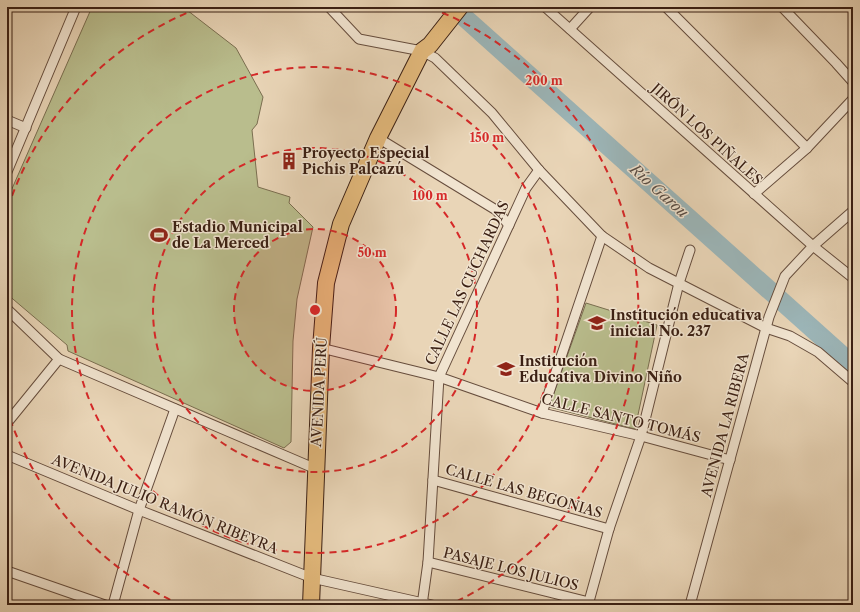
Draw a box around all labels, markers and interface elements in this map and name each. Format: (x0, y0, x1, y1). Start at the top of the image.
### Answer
text: 200 m (525, 73, 563, 88)
street label: JIRÓN LOS PIÑALES (646, 77, 767, 189)
text: 150 m (470, 130, 504, 145)
place label: Proyecto Especial Pichis Palcazú (302, 144, 430, 178)
building icon: Proyecto Especial Pichis Palcazú (279, 151, 299, 171)
water label: Río Garou (626, 159, 692, 222)
text: 100 m (412, 188, 448, 203)
street label: CALLE LAS CUCHARDAS (421, 198, 513, 368)
place label: Estadio Municipal de La Merced (172, 218, 303, 252)
sports icon: Estadio Municipal de La Merced (149, 225, 169, 245)
text: 50 m (357, 245, 387, 260)
centre of rings (308, 303, 322, 317)
place label: Institución educativa inicial No. 237 (610, 306, 763, 340)
school or university icon: Institución educativa inicial No. 237 (587, 313, 607, 333)
street label: AVENIDA PERÚ (306, 336, 331, 448)
street label: AVENIDA LA RIBERA (697, 350, 753, 500)
place label: Institución Educativa Divino Niño (519, 352, 682, 386)
school or university icon: Institución Educativa Divino Niño (496, 359, 516, 379)
street label: CALLE SANTO TOMÁS (540, 390, 702, 446)
street label: AVENIDA JULIO RAMÓN RIBEYRA (48, 449, 282, 558)
street label: CALLE LAS BEGONIAS (444, 460, 604, 522)
street label: PASAJE LOS JULIOS (441, 543, 581, 595)

